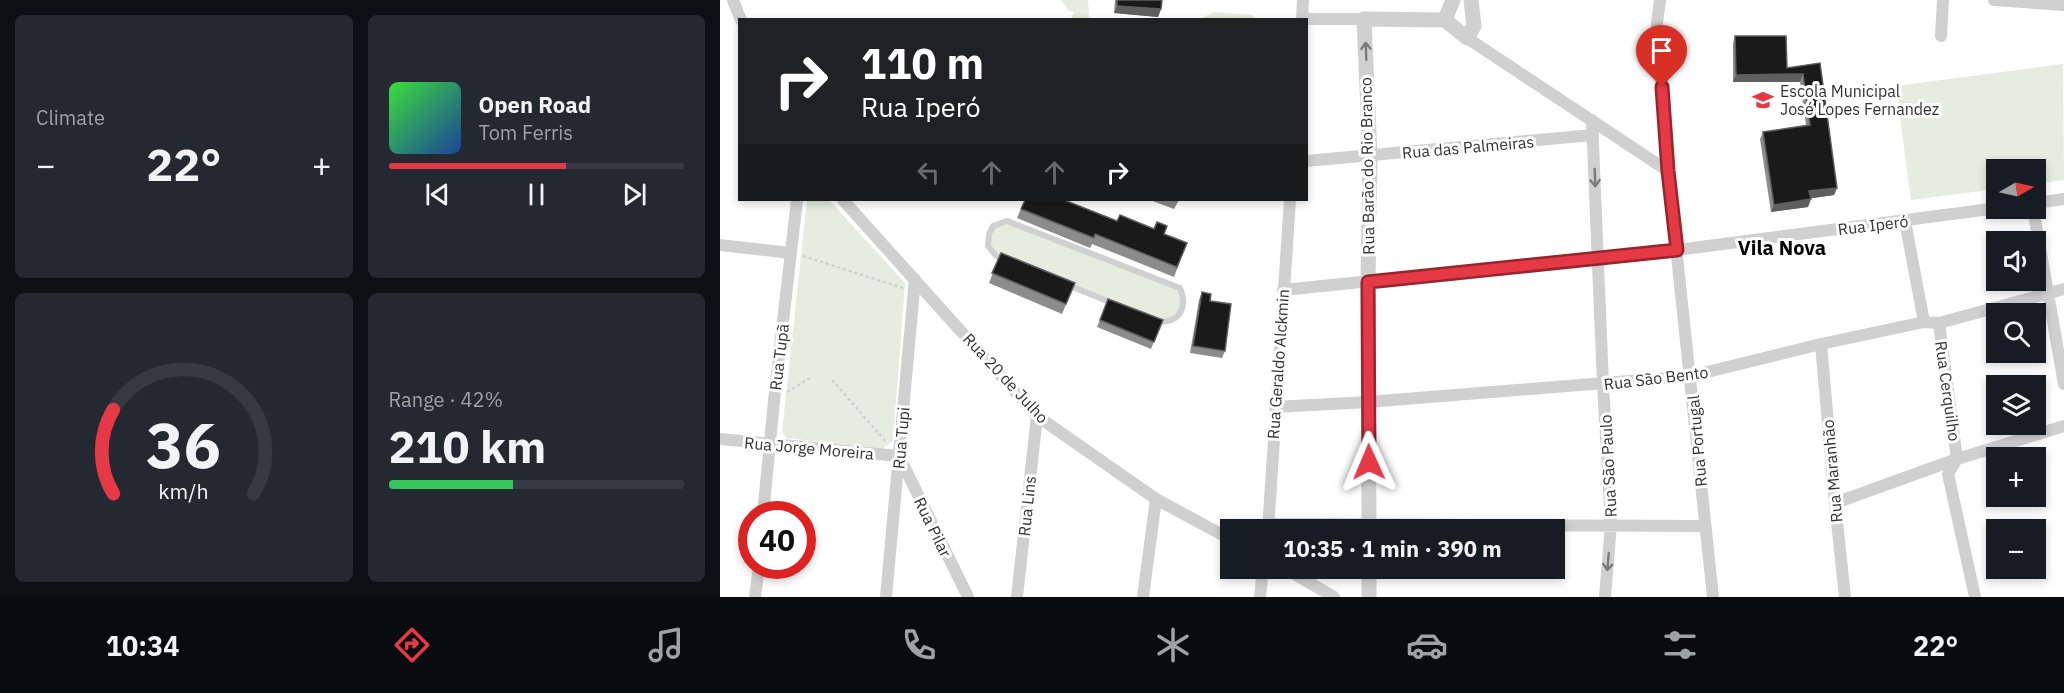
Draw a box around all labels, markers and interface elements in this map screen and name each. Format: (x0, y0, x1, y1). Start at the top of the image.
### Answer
pin (1636, 25, 1687, 87)
icon: arrive (1645, 34, 1678, 67)
text: 110 m (861, 36, 984, 91)
icon: right (762, 42, 840, 120)
one-way arrow (1360, 42, 1371, 62)
street label: Rua Barão do Rio Branco (1355, 77, 1379, 255)
place label: Escola Municipal José Lopes Fernandez (1780, 81, 1939, 119)
school or university icon: Escola Municipal José Lopes Fernandez (1751, 88, 1775, 112)
text: Rua Iperó (861, 89, 981, 124)
text: Open Road (479, 90, 591, 119)
text: Climate (36, 104, 105, 131)
text: Tom Ferris (479, 119, 573, 146)
street label: Rua das Palmeiras (1401, 131, 1535, 163)
text: 22° (146, 135, 221, 193)
text: − (36, 143, 56, 186)
text: + (312, 143, 332, 186)
icon: left (912, 156, 945, 189)
icon: ahead (975, 156, 1008, 189)
icon: ahead (1038, 156, 1071, 189)
icon: right (1101, 156, 1134, 189)
north arrow (1986, 159, 2046, 219)
map controls (1986, 159, 2046, 579)
one-way arrow (1589, 168, 1601, 188)
icon: previous (421, 178, 454, 211)
icon: pause (520, 178, 553, 211)
icon: next (618, 178, 651, 211)
street label: Rua Iperó (1837, 211, 1909, 239)
button: sound (1986, 231, 2046, 291)
district label: Vila Nova (1738, 234, 1826, 261)
street label: Rua Geraldo Alckmin (1263, 288, 1293, 440)
button: search (1986, 303, 2046, 363)
street label: Rua Tupã (765, 322, 793, 391)
street label: Rua 20 de Julho (959, 329, 1053, 427)
street label: Rua Cerquilho (1931, 340, 1965, 442)
street label: Rua São Bento (1603, 362, 1709, 394)
button: layers (1986, 375, 2046, 435)
text: Range · 42% (389, 386, 503, 413)
street label: Rua Portugal (1683, 394, 1711, 488)
text: 36 (146, 404, 221, 485)
street label: Rua Tupi (888, 406, 914, 470)
street label: Rua São Paulo (1595, 414, 1621, 518)
text: 210 km (389, 417, 546, 475)
street label: Rua Maranhão (1818, 419, 1846, 523)
position arrow (1337, 430, 1401, 494)
street label: Rua Jorge Moreira (743, 432, 875, 464)
button: + (1986, 447, 2046, 507)
street label: Rua Lins (1014, 475, 1040, 537)
text: km/h (159, 478, 209, 506)
street label: Rua Pilar (910, 494, 956, 560)
speed limit sign: 40 (738, 501, 816, 579)
button: − (1986, 519, 2046, 579)
text: 10:35 · 1 min · 390 m (1283, 534, 1502, 563)
one-way arrow (1602, 551, 1613, 571)
icon: directions (391, 624, 433, 666)
icon: music (645, 624, 687, 666)
icon: phone (898, 624, 940, 666)
icon: climate (1152, 624, 1194, 666)
icon: car (1406, 624, 1448, 666)
icon: filters (1659, 624, 1701, 666)
text: 10:34 (106, 628, 180, 663)
text: 22° (1913, 628, 1958, 663)

